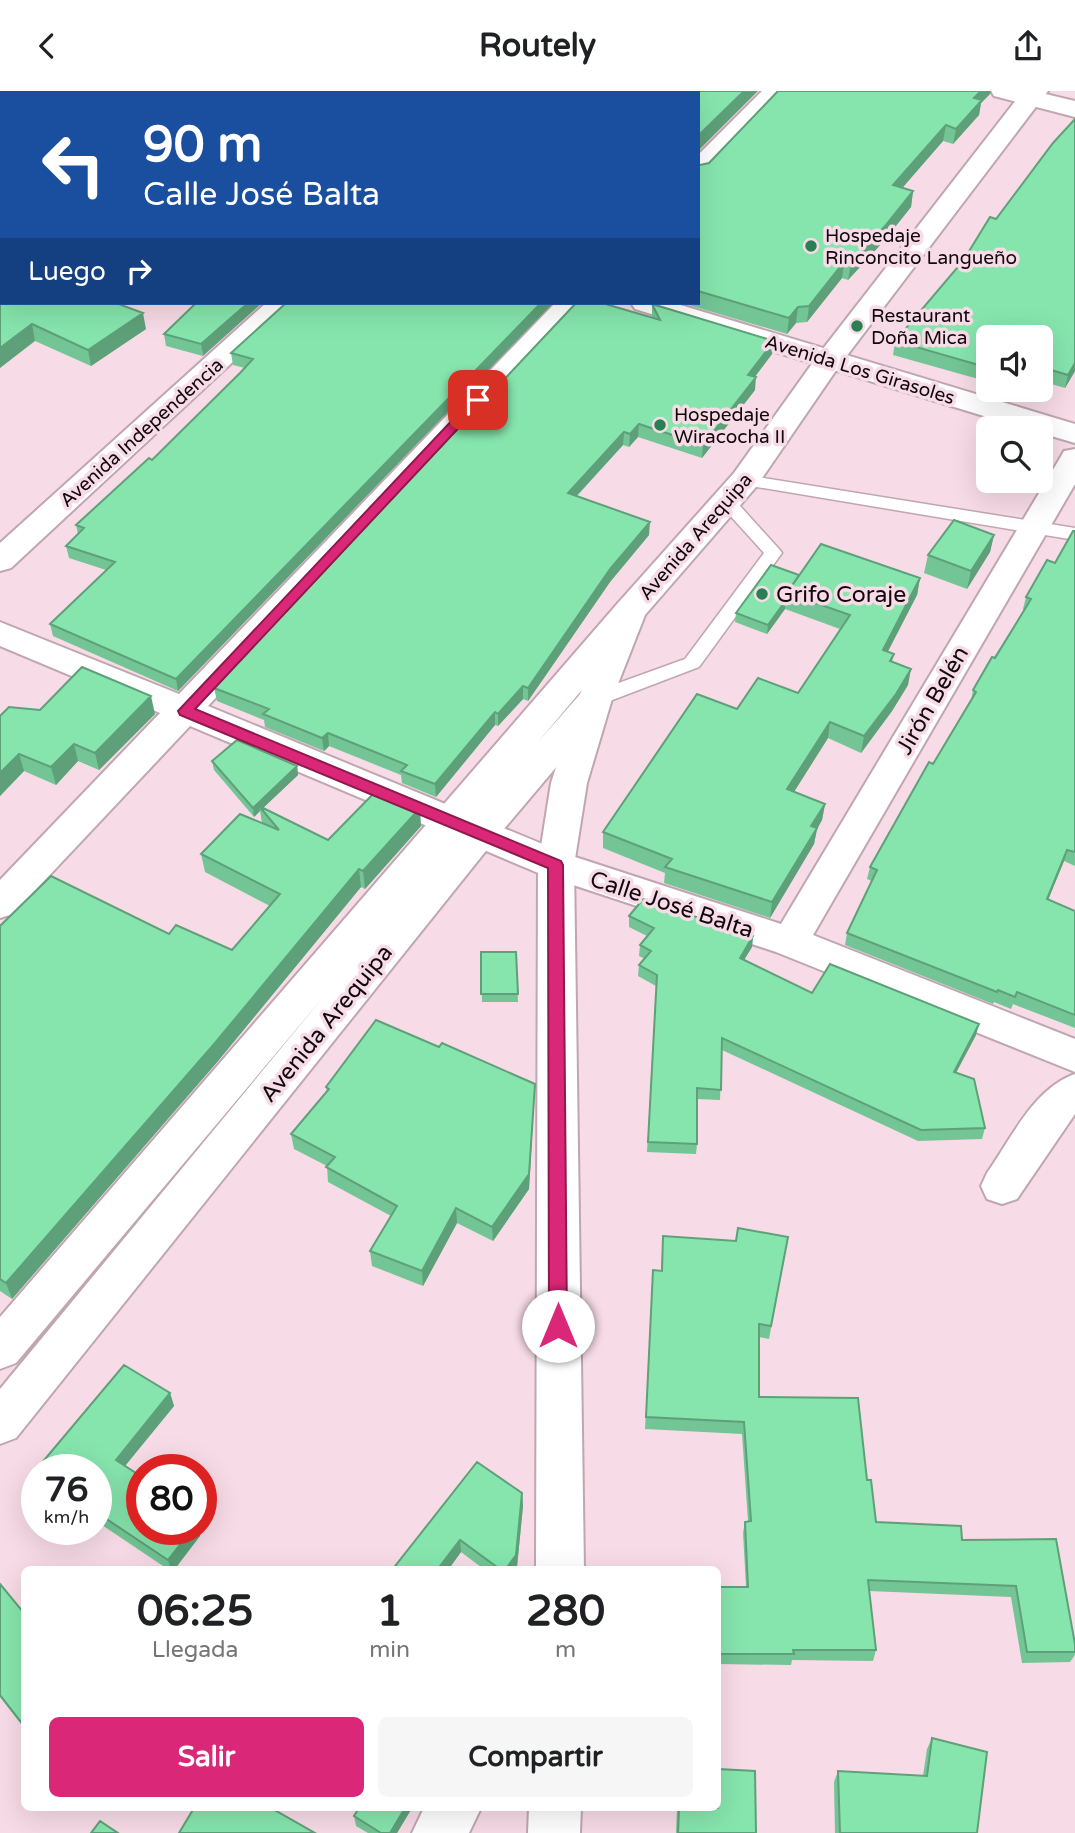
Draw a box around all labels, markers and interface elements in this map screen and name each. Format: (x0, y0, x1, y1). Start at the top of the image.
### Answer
icon: back (28, 27, 66, 65)
text: Routely (479, 27, 596, 65)
icon: share (1009, 27, 1047, 65)
text: 90 m (143, 116, 262, 175)
icon: left (28, 119, 119, 210)
text: Calle José Balta (143, 176, 380, 214)
place label: Hospedaje Rinconcito Langueño (825, 225, 1017, 269)
marker: Hospedaje Rinconcito Langueño (803, 238, 819, 254)
icon: right (120, 252, 158, 290)
text: Luego (28, 256, 106, 287)
place label: Restaurant Doña Mica (871, 305, 970, 349)
marker: Restaurant Doña Mica (849, 318, 865, 334)
map controls (976, 325, 1053, 493)
button: sound (976, 325, 1053, 402)
street label: Avenida Los Girasoles (762, 331, 957, 409)
street label: Avenida Independencia (56, 354, 228, 512)
pin (448, 370, 508, 430)
icon: arrive (459, 381, 497, 419)
place label: Hospedaje Wiracocha II (674, 404, 785, 448)
button: search (976, 416, 1053, 493)
marker: Hospedaje Wiracocha II (652, 417, 668, 433)
street label: Avenida Arequipa (635, 469, 757, 605)
place label: Grifo Coraje (776, 581, 906, 609)
marker: Grifo Coraje (754, 586, 770, 602)
street label: Jirón Belén (891, 641, 975, 760)
street label: Calle José Balta (586, 865, 757, 945)
street label: Avenida Arequipa (255, 939, 399, 1108)
position arrow (521, 1289, 595, 1363)
speed limit sign: 80 (126, 1454, 217, 1545)
text: 76 (45, 1469, 88, 1511)
text: km/h (44, 1506, 89, 1528)
text: 06:25 (137, 1586, 253, 1637)
text: 1 (376, 1586, 403, 1637)
text: 280 (526, 1586, 605, 1637)
text: Llegada (152, 1636, 239, 1664)
text: min (369, 1636, 410, 1664)
text: m (555, 1636, 576, 1664)
button: Salir (49, 1717, 364, 1797)
button: Compartir (378, 1717, 693, 1797)

